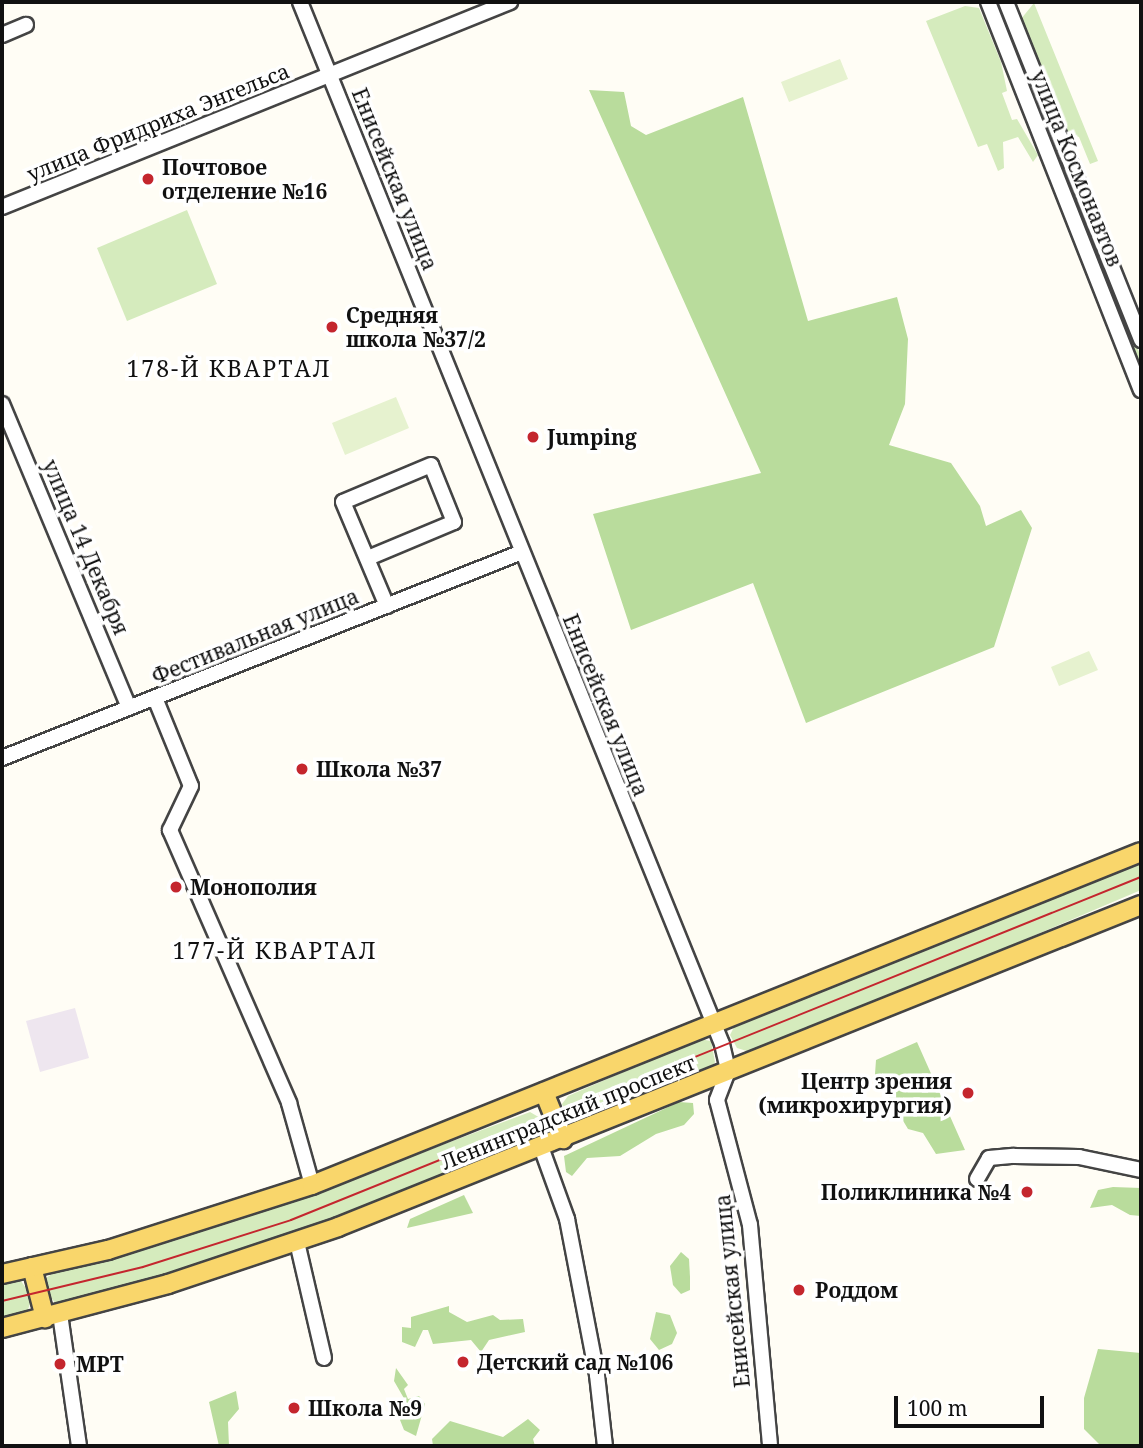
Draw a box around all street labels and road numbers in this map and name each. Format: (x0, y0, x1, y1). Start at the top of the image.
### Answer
street label: улица Фридриха Энгельса (23, 58, 293, 186)
street label: улица Космонавтов (1026, 66, 1128, 270)
street label: Енисейская улица (347, 84, 443, 274)
street label: улица 14 Декабря (38, 456, 134, 638)
street label: Фестивальная улица (148, 583, 362, 689)
street label: Енисейская улица (558, 610, 654, 800)
street label: Ленинградский проспект (437, 1049, 699, 1175)
street label: Енисейская улица (709, 1193, 755, 1389)

